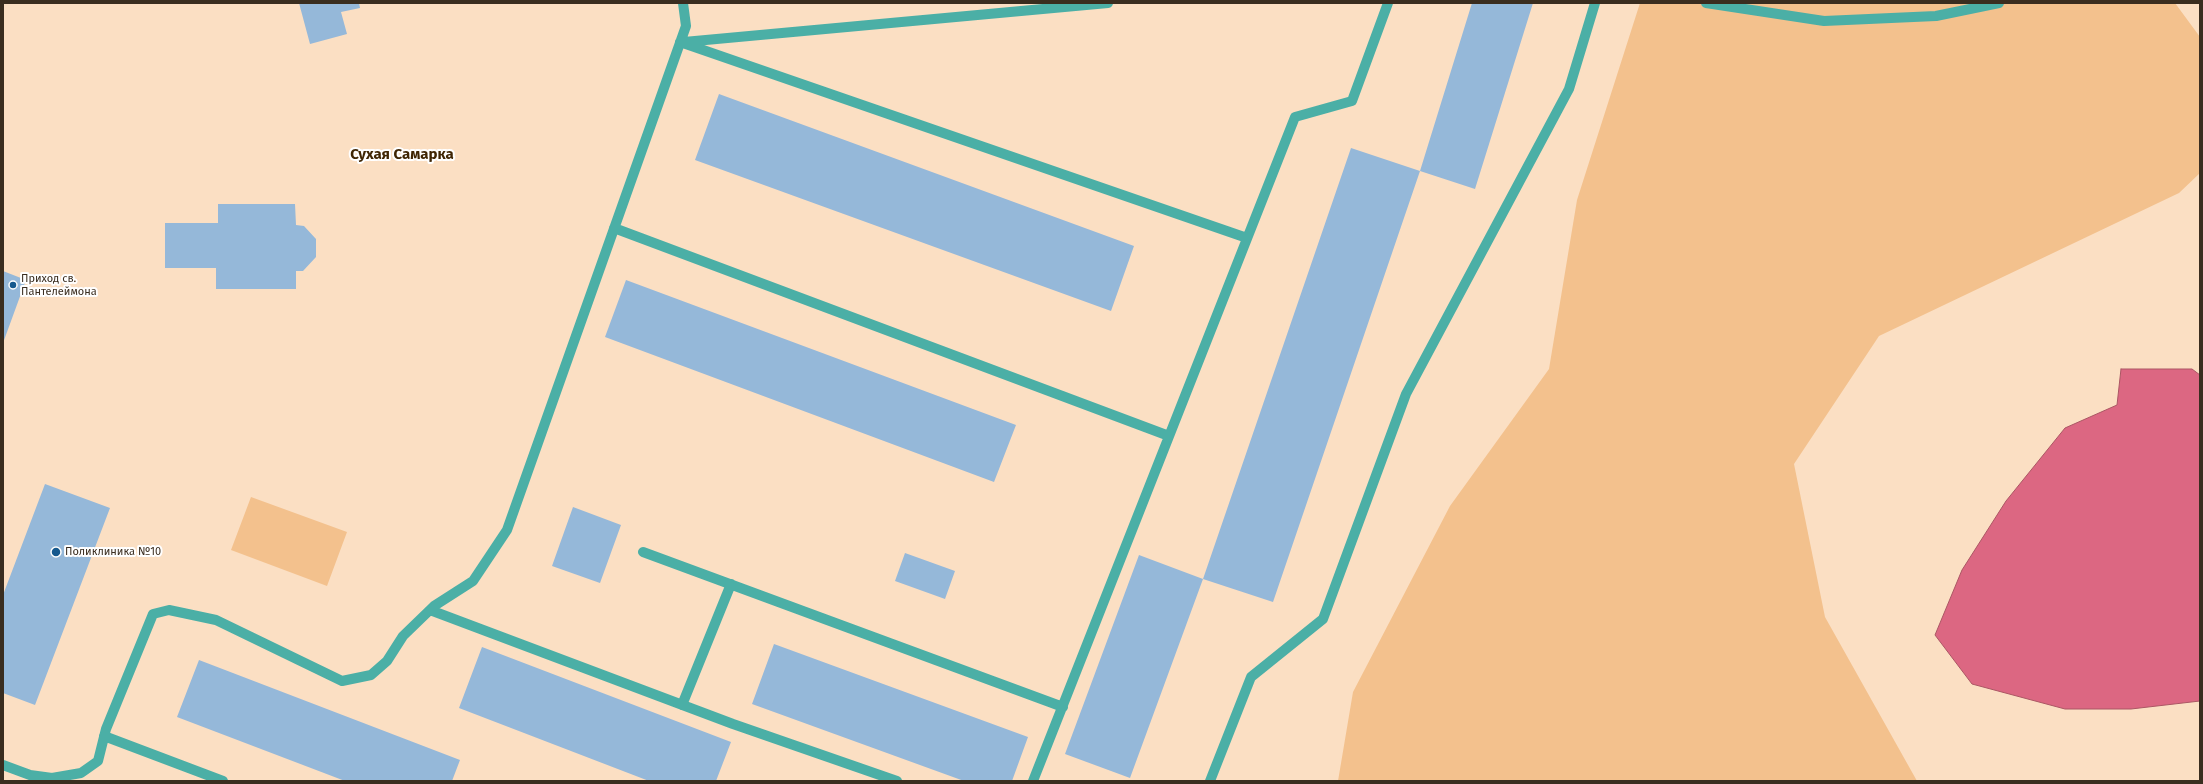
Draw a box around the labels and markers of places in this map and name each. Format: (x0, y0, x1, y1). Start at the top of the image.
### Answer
place label: Приход св. Пантелеймона (21, 272, 97, 298)
marker: Приход св. Пантелеймона (8, 280, 18, 290)
place label: Поликлиника №10 (65, 545, 161, 559)
marker: Поликлиника №10 (50, 546, 62, 558)

